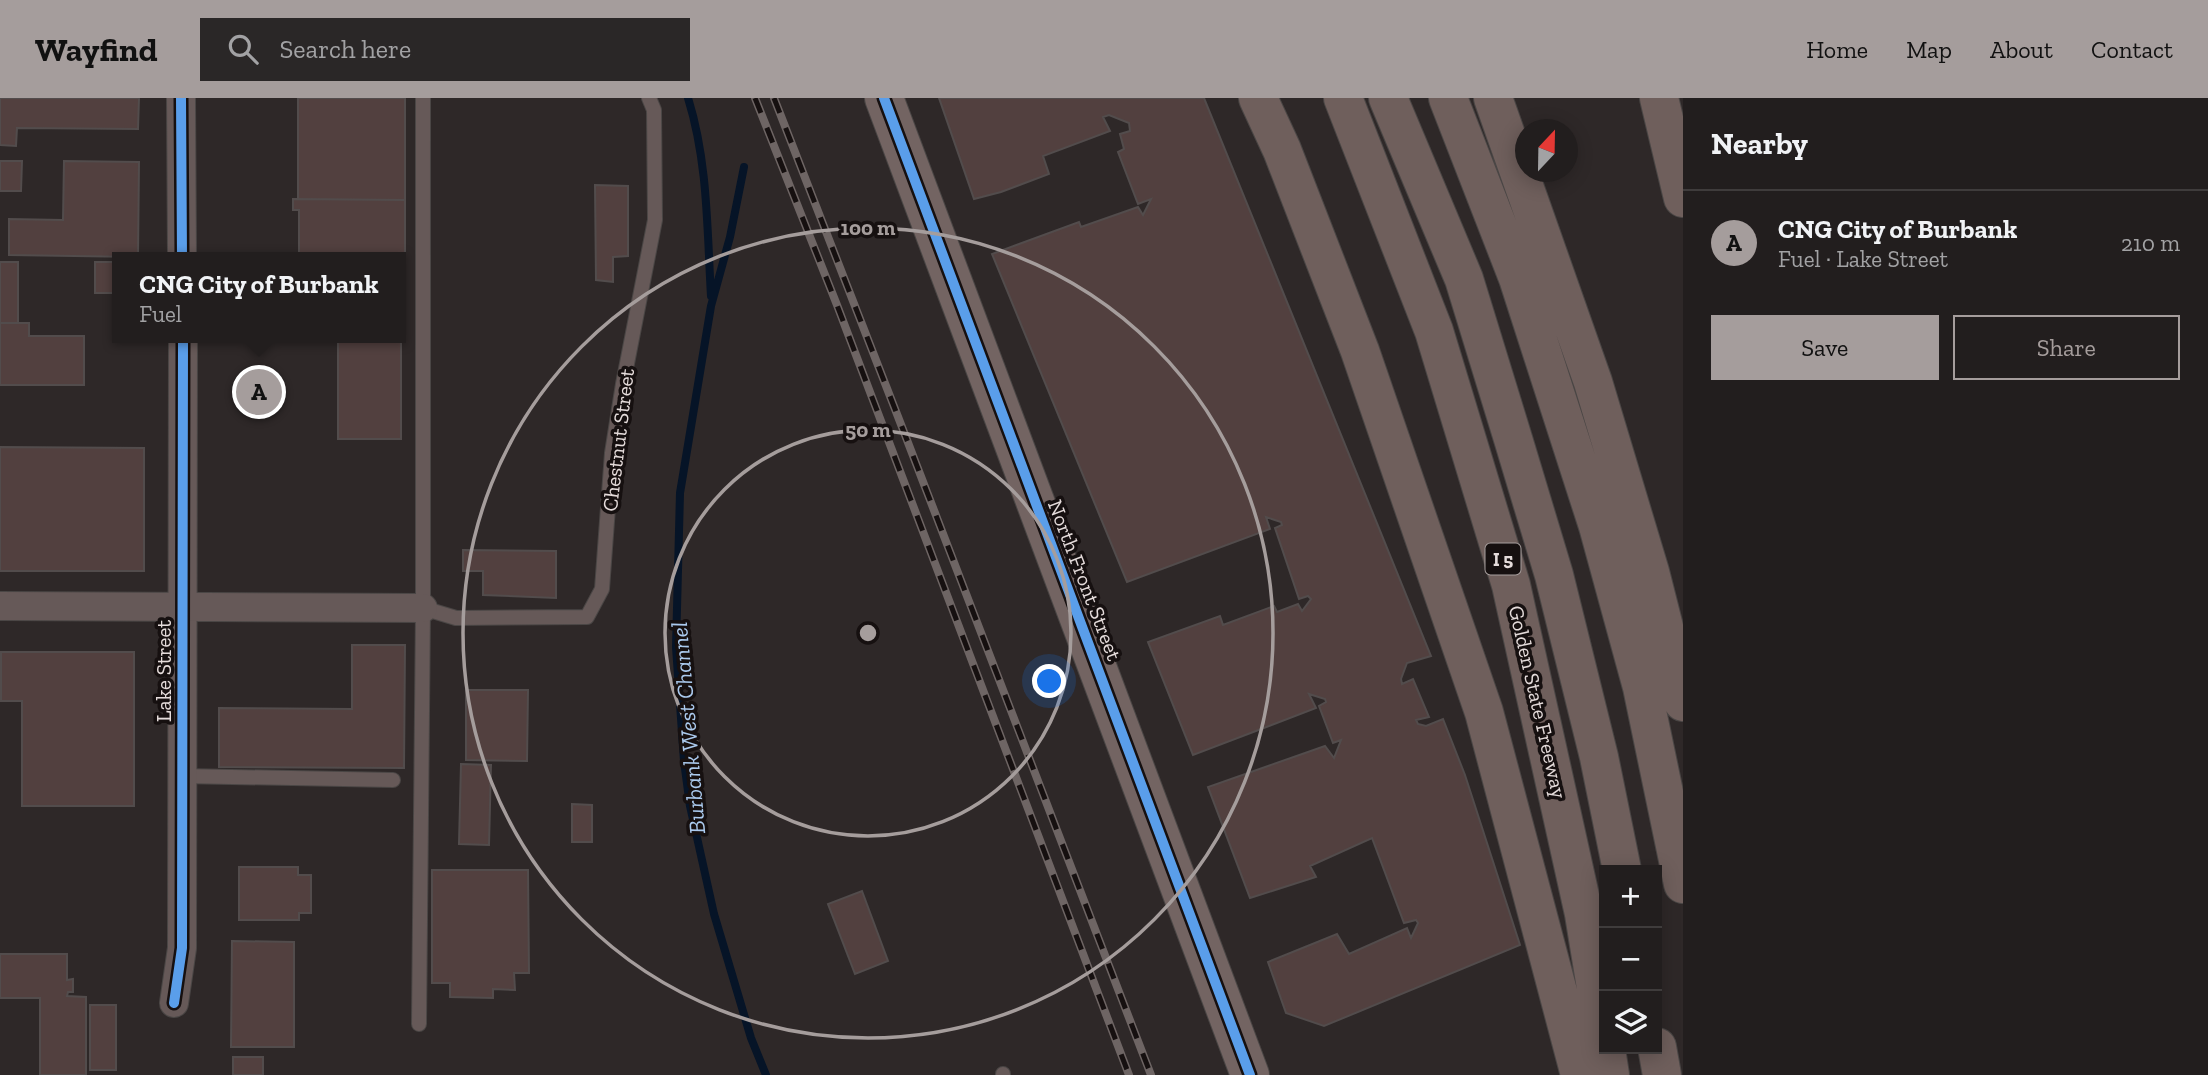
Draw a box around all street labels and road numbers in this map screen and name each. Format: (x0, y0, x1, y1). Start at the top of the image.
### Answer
street label: Chestnut Street (597, 367, 639, 513)
street label: North Front Street (1043, 496, 1127, 664)
road number: I 5 (1486, 544, 1520, 574)
street label: Golden State Freeway (1504, 603, 1572, 801)
street label: Lake Street (151, 620, 176, 722)

